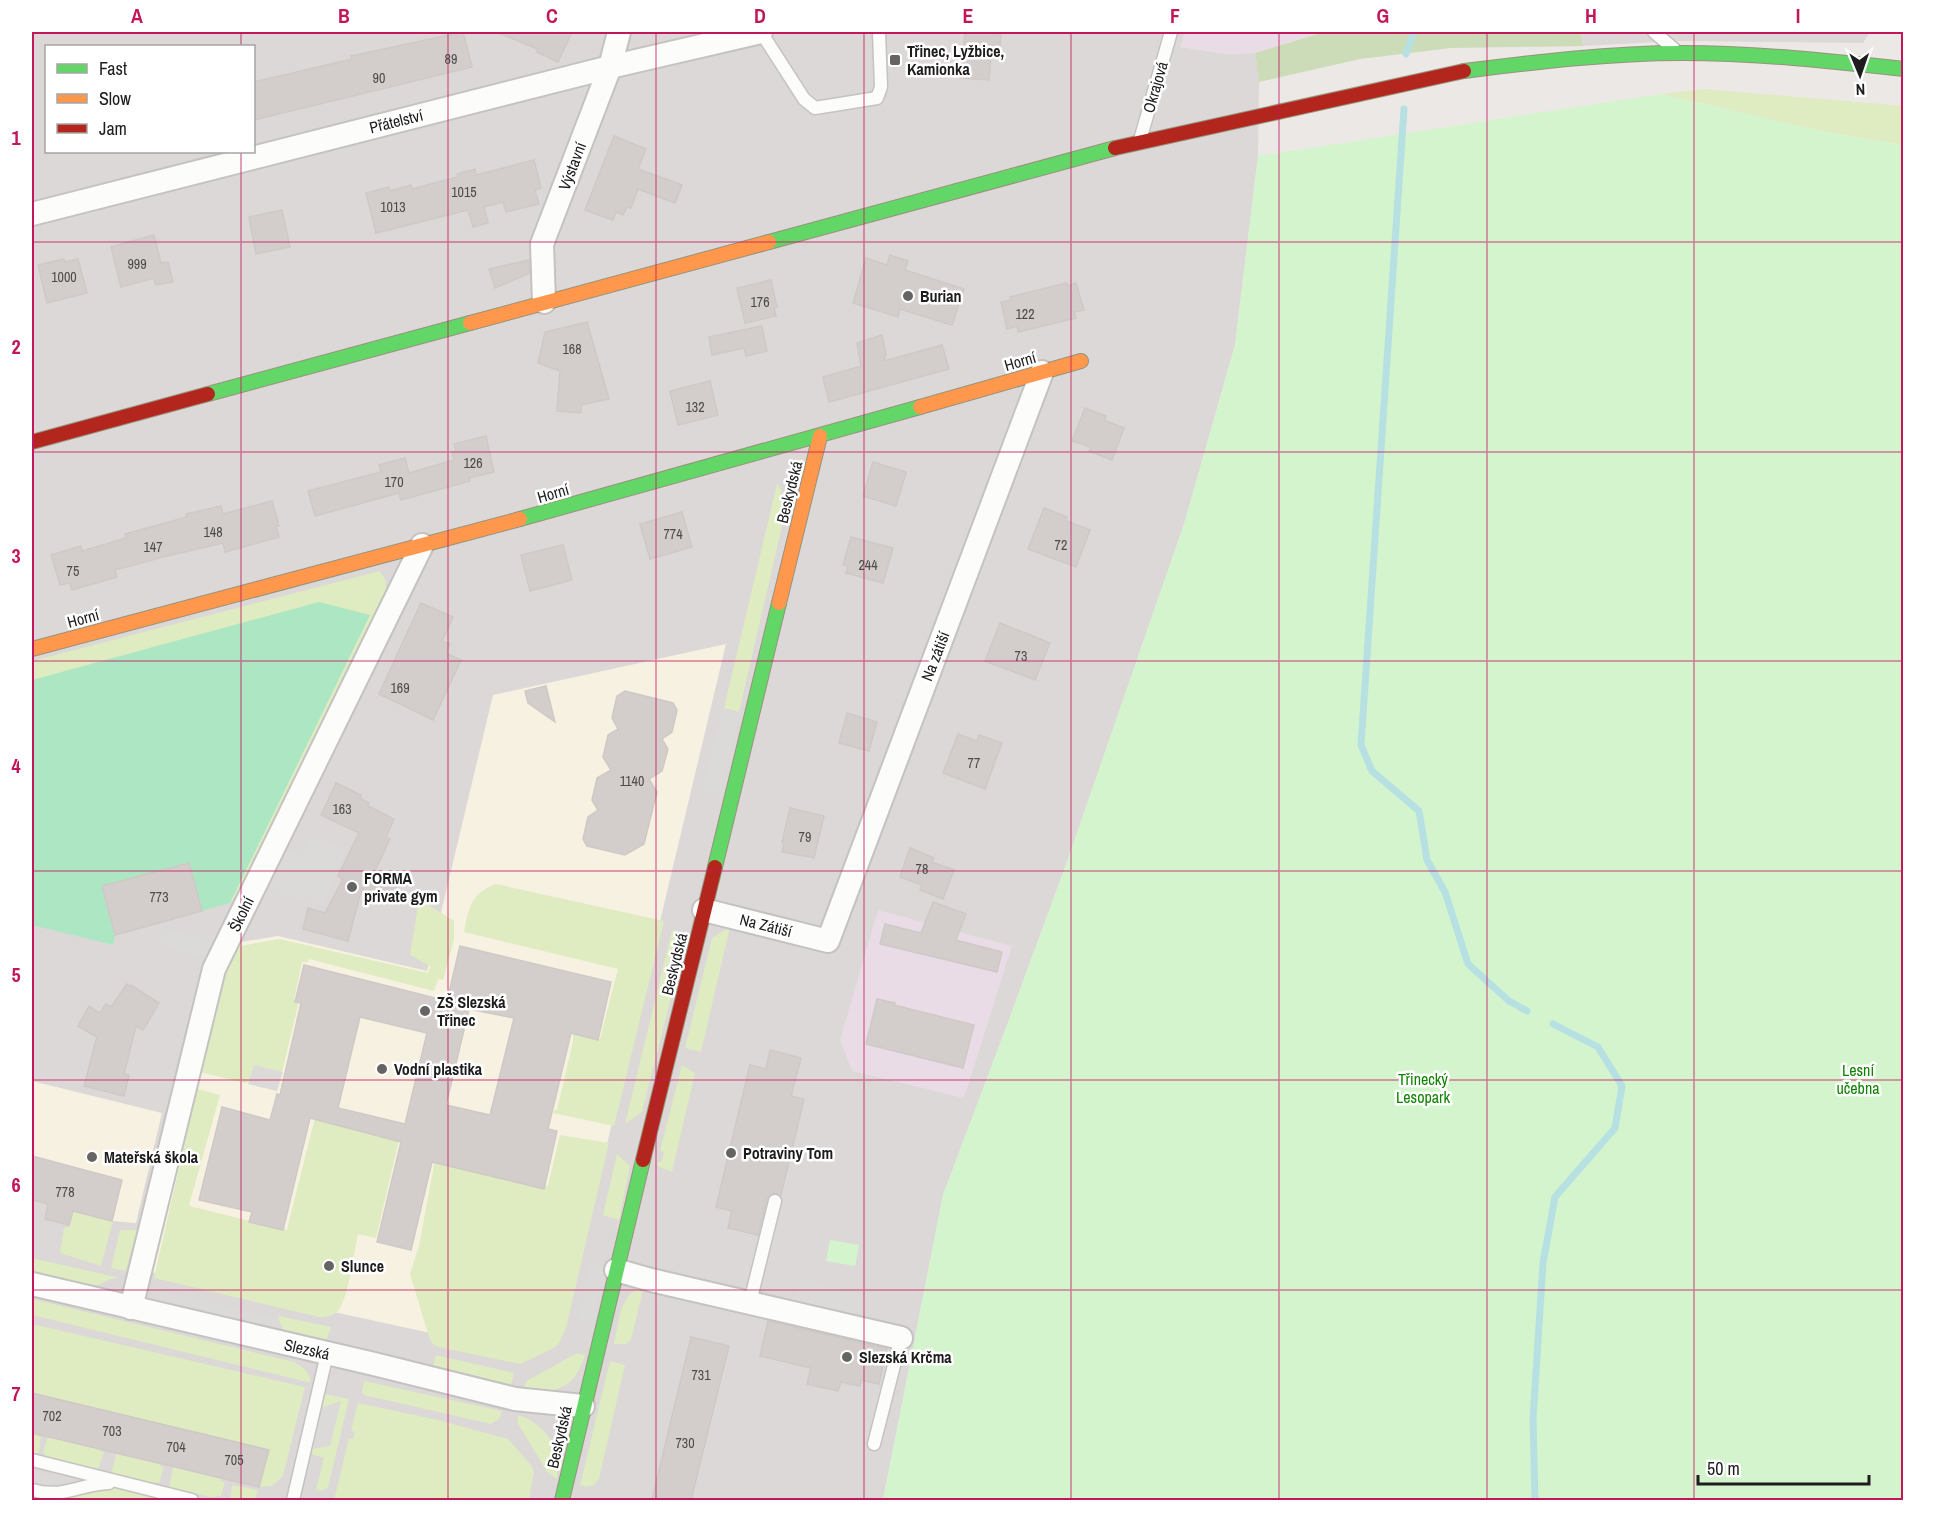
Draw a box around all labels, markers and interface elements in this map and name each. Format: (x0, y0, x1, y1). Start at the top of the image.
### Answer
text: A (131, 2, 143, 29)
text: B (338, 2, 350, 29)
text: C (546, 2, 558, 29)
text: D (754, 2, 766, 29)
text: E (963, 2, 974, 29)
text: F (1170, 2, 1180, 29)
text: G (1377, 2, 1389, 29)
text: H (1585, 2, 1597, 29)
text: I (1796, 2, 1800, 29)
place label: Třinec, Lyžbice, Kamionka (907, 40, 1004, 80)
legend (45, 45, 255, 153)
north arrow (1830, 45, 1890, 105)
house number: 89 (445, 50, 457, 68)
marker: Třinec, Lyžbice, Kamionka (888, 53, 902, 67)
text: Fast (99, 56, 127, 81)
street label: Okrajová (1137, 58, 1173, 115)
house number: 90 (373, 69, 385, 87)
text: N (1855, 79, 1866, 101)
text: Slow (99, 86, 131, 111)
street label: Přátelství (367, 104, 426, 138)
text: Jam (99, 116, 127, 141)
text: 1 (11, 124, 21, 151)
street label: Výstavní (553, 138, 591, 193)
house number: 1015 (451, 183, 477, 201)
house number: 1013 (380, 198, 406, 216)
house number: 999 (127, 255, 147, 273)
house number: 1000 (51, 268, 77, 286)
place label: Burian (920, 285, 962, 307)
marker: Burian (901, 289, 915, 303)
house number: 176 (750, 293, 770, 311)
house number: 122 (1015, 305, 1035, 323)
text: 2 (11, 333, 21, 360)
house number: 168 (562, 340, 582, 358)
street label: Horní (1002, 346, 1039, 376)
house number: 132 (685, 398, 705, 416)
house number: 126 (463, 454, 483, 472)
street label: Beskydská (771, 458, 808, 525)
house number: 170 (384, 473, 404, 491)
street label: Horní (535, 478, 572, 508)
house number: 148 (203, 523, 223, 541)
house number: 774 (663, 525, 683, 543)
house number: 72 (1055, 536, 1067, 554)
house number: 147 (143, 538, 163, 556)
text: 3 (11, 542, 21, 569)
house number: 244 (858, 556, 878, 574)
house number: 75 (67, 562, 79, 580)
street label: Horní (65, 603, 102, 633)
street label: Na zátiší (915, 628, 955, 684)
house number: 73 (1015, 647, 1027, 665)
house number: 169 (390, 679, 410, 697)
text: 4 (11, 752, 21, 779)
house number: 77 (968, 754, 980, 772)
house number: 1140 (620, 772, 644, 790)
house number: 163 (332, 800, 352, 818)
house number: 79 (799, 828, 811, 846)
house number: 78 (916, 860, 928, 878)
place label: FORMA private gym (364, 867, 438, 907)
marker: FORMA private gym (345, 880, 359, 894)
house number: 773 (149, 888, 169, 906)
street label: Školní (223, 892, 259, 935)
street label: Na Zátiší (738, 908, 795, 942)
street label: Beskydská (656, 930, 693, 997)
text: 5 (11, 961, 21, 988)
place label: ZŠ Slezská Třinec (437, 991, 506, 1031)
marker: ZŠ Slezská Třinec (418, 1004, 432, 1018)
place label: Vodní plastika (394, 1058, 483, 1080)
park label: Lesní učebna (1836, 1059, 1880, 1099)
marker: Vodní plastika (375, 1062, 389, 1076)
park label: Třinecký Lesopark (1396, 1068, 1450, 1108)
place label: Potraviny Tom (743, 1142, 833, 1164)
place label: Mateřská škola (104, 1146, 199, 1168)
marker: Potraviny Tom (724, 1146, 738, 1160)
marker: Mateřská škola (85, 1150, 99, 1164)
text: 6 (11, 1171, 21, 1198)
house number: 778 (55, 1183, 75, 1201)
place label: Slunce (341, 1255, 384, 1277)
marker: Slunce (322, 1259, 336, 1273)
street label: Slezská (282, 1333, 333, 1365)
place label: Slezská Krčma (859, 1346, 952, 1368)
marker: Slezská Krčma (840, 1350, 854, 1364)
house number: 731 (691, 1366, 711, 1384)
text: 7 (11, 1380, 21, 1407)
street label: Beskydská (541, 1403, 577, 1470)
house number: 702 (42, 1407, 62, 1425)
house number: 703 (102, 1422, 122, 1440)
house number: 730 (675, 1434, 695, 1452)
house number: 704 (166, 1438, 186, 1456)
scale bar (1698, 1448, 1869, 1486)
house number: 705 (224, 1451, 244, 1469)
text: 50 m (1707, 1456, 1740, 1481)

